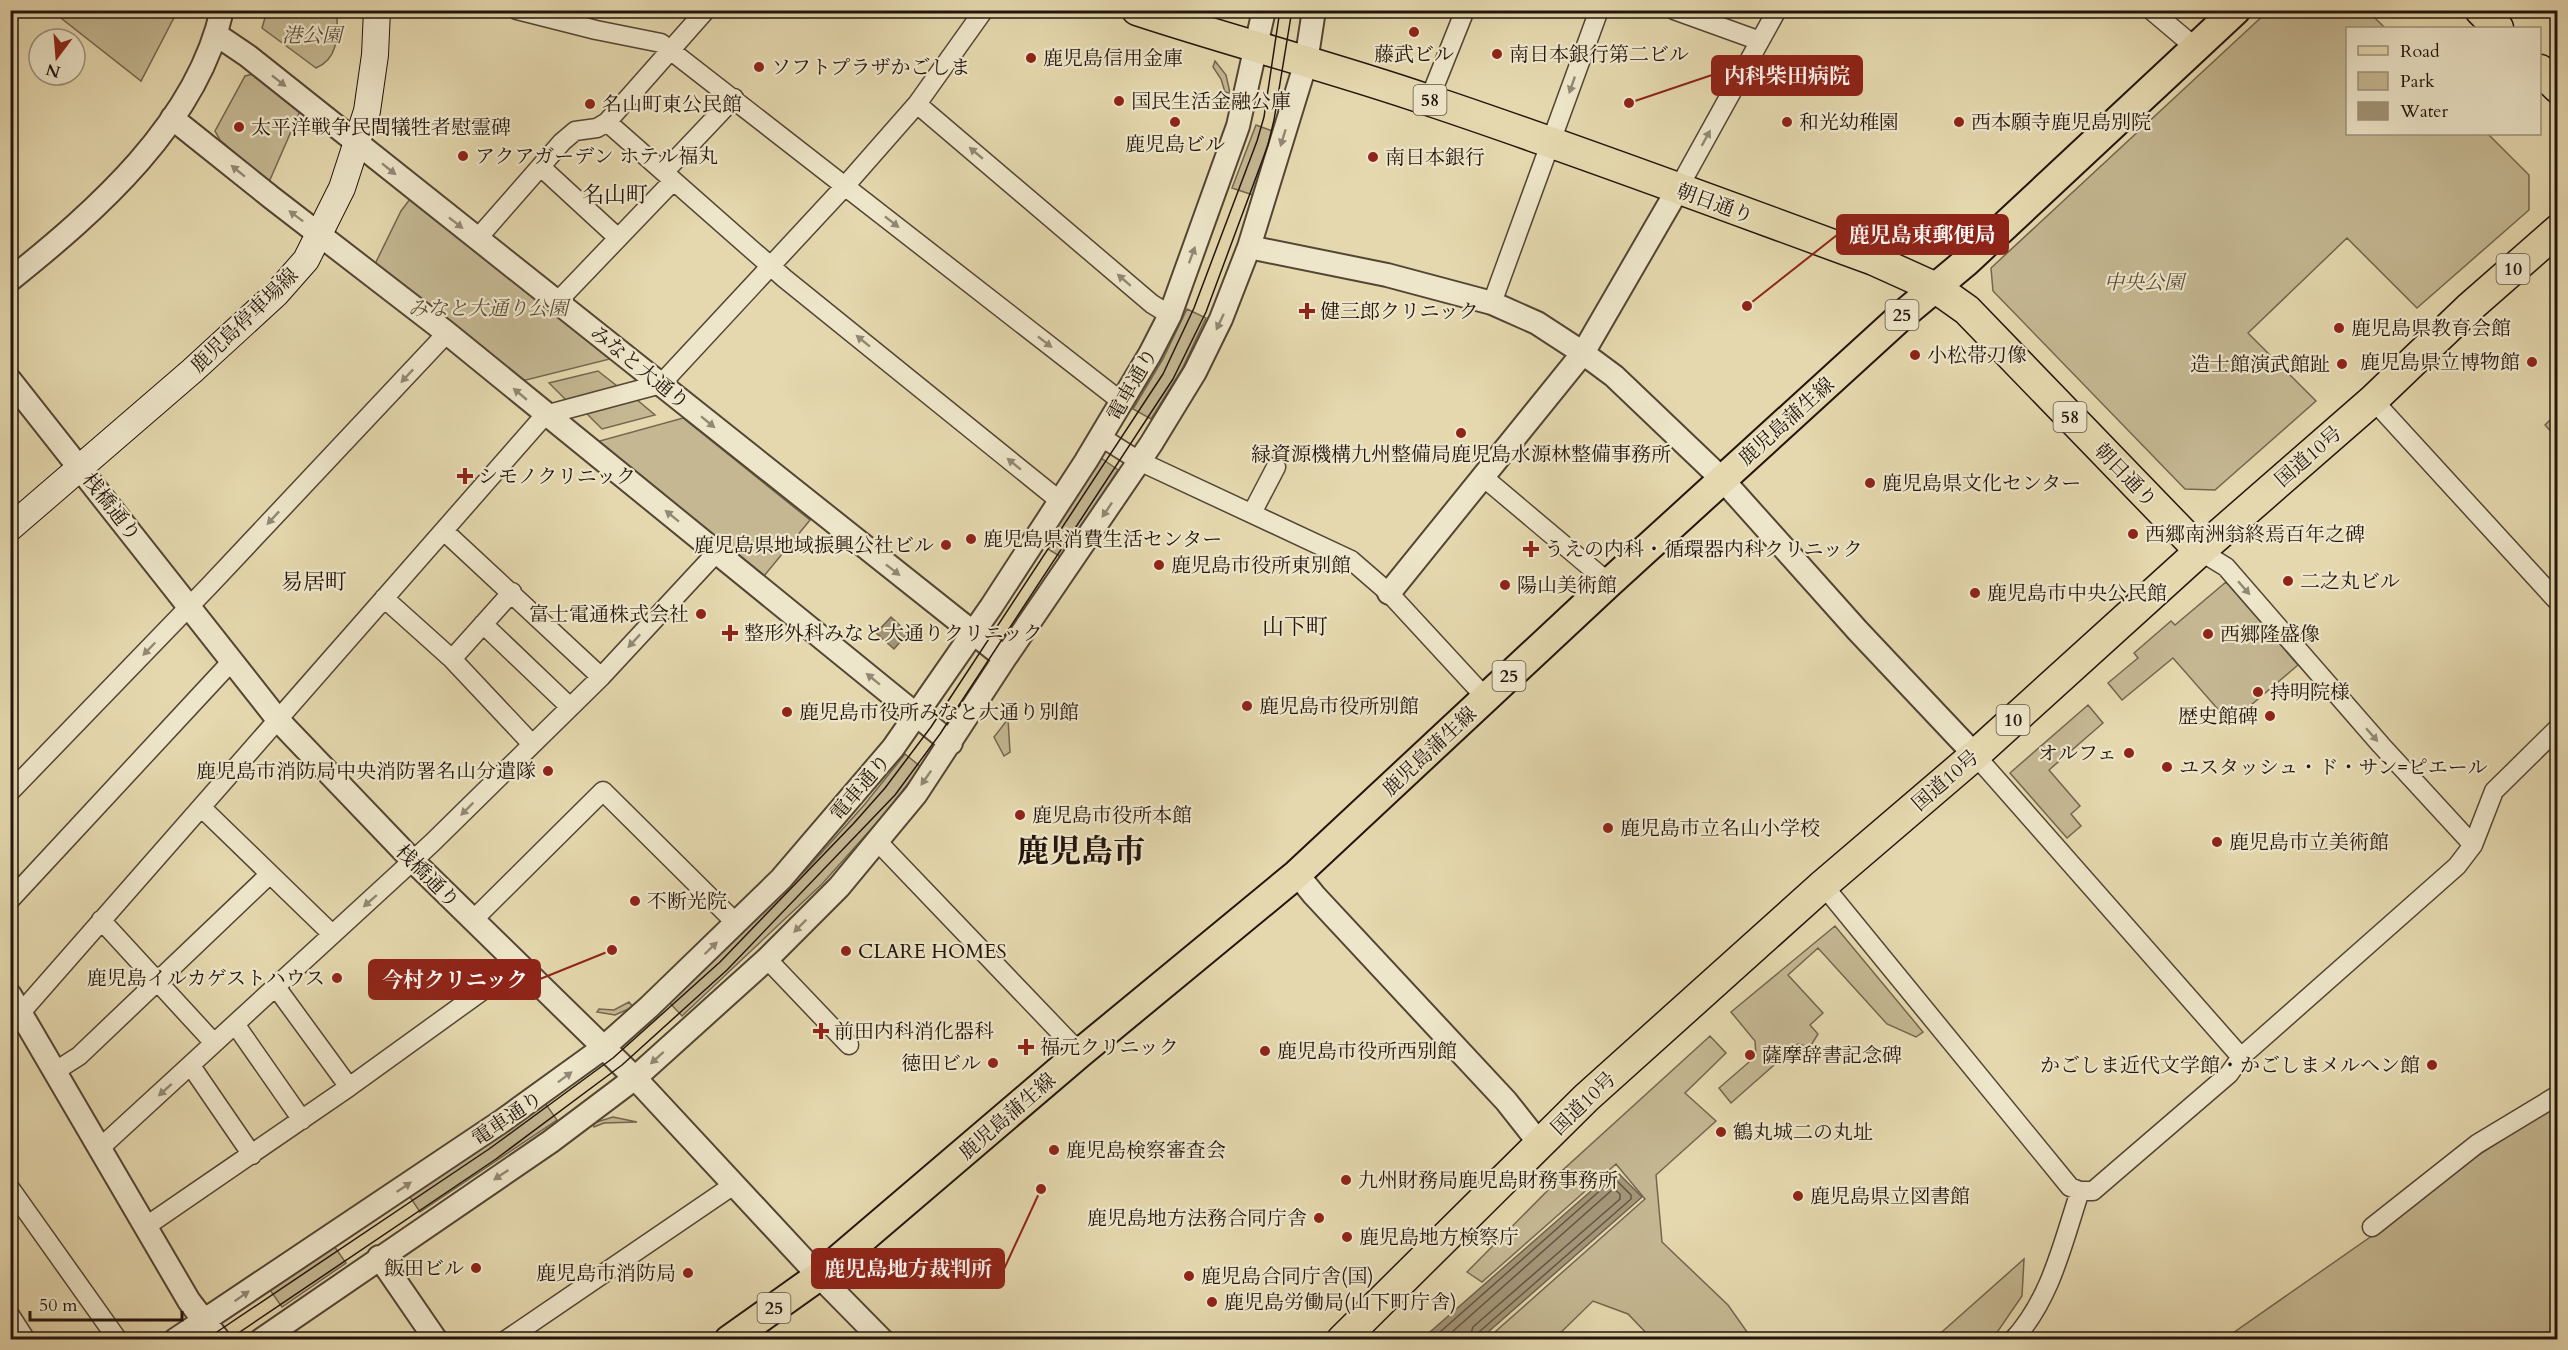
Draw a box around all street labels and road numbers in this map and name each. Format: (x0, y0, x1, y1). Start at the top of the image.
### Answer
road number: 58 (1414, 85, 1446, 115)
street label: 朝日通り (1673, 177, 1757, 230)
road number: 10 (2496, 254, 2530, 284)
street label: 鹿児島停車場線 (185, 262, 304, 379)
road number: 25 (1886, 300, 1918, 330)
street label: みなと大通り (585, 319, 695, 416)
street label: 電車通り (1101, 343, 1164, 426)
street label: 鹿児島蒲生線 (1733, 371, 1840, 472)
road number: 58 (2054, 402, 2086, 432)
street label: 国道10号 (2269, 420, 2348, 493)
street label: 朝日通り (2088, 437, 2163, 513)
street label: 桟橋通り (76, 467, 147, 547)
road number: 25 (1492, 661, 1526, 691)
street label: 鹿児島蒲生線 (1376, 701, 1482, 802)
road number: 10 (1996, 705, 2030, 735)
street label: 国道10号 (1906, 744, 1985, 817)
street label: 電車通り (824, 748, 897, 826)
street label: 桟橋通り (390, 839, 465, 914)
street label: 国道10号 (1545, 1066, 1622, 1141)
street label: 鹿児島蒲生線 (953, 1067, 1061, 1166)
street label: 電車通り (467, 1085, 548, 1152)
road number: 25 (758, 1293, 790, 1323)

